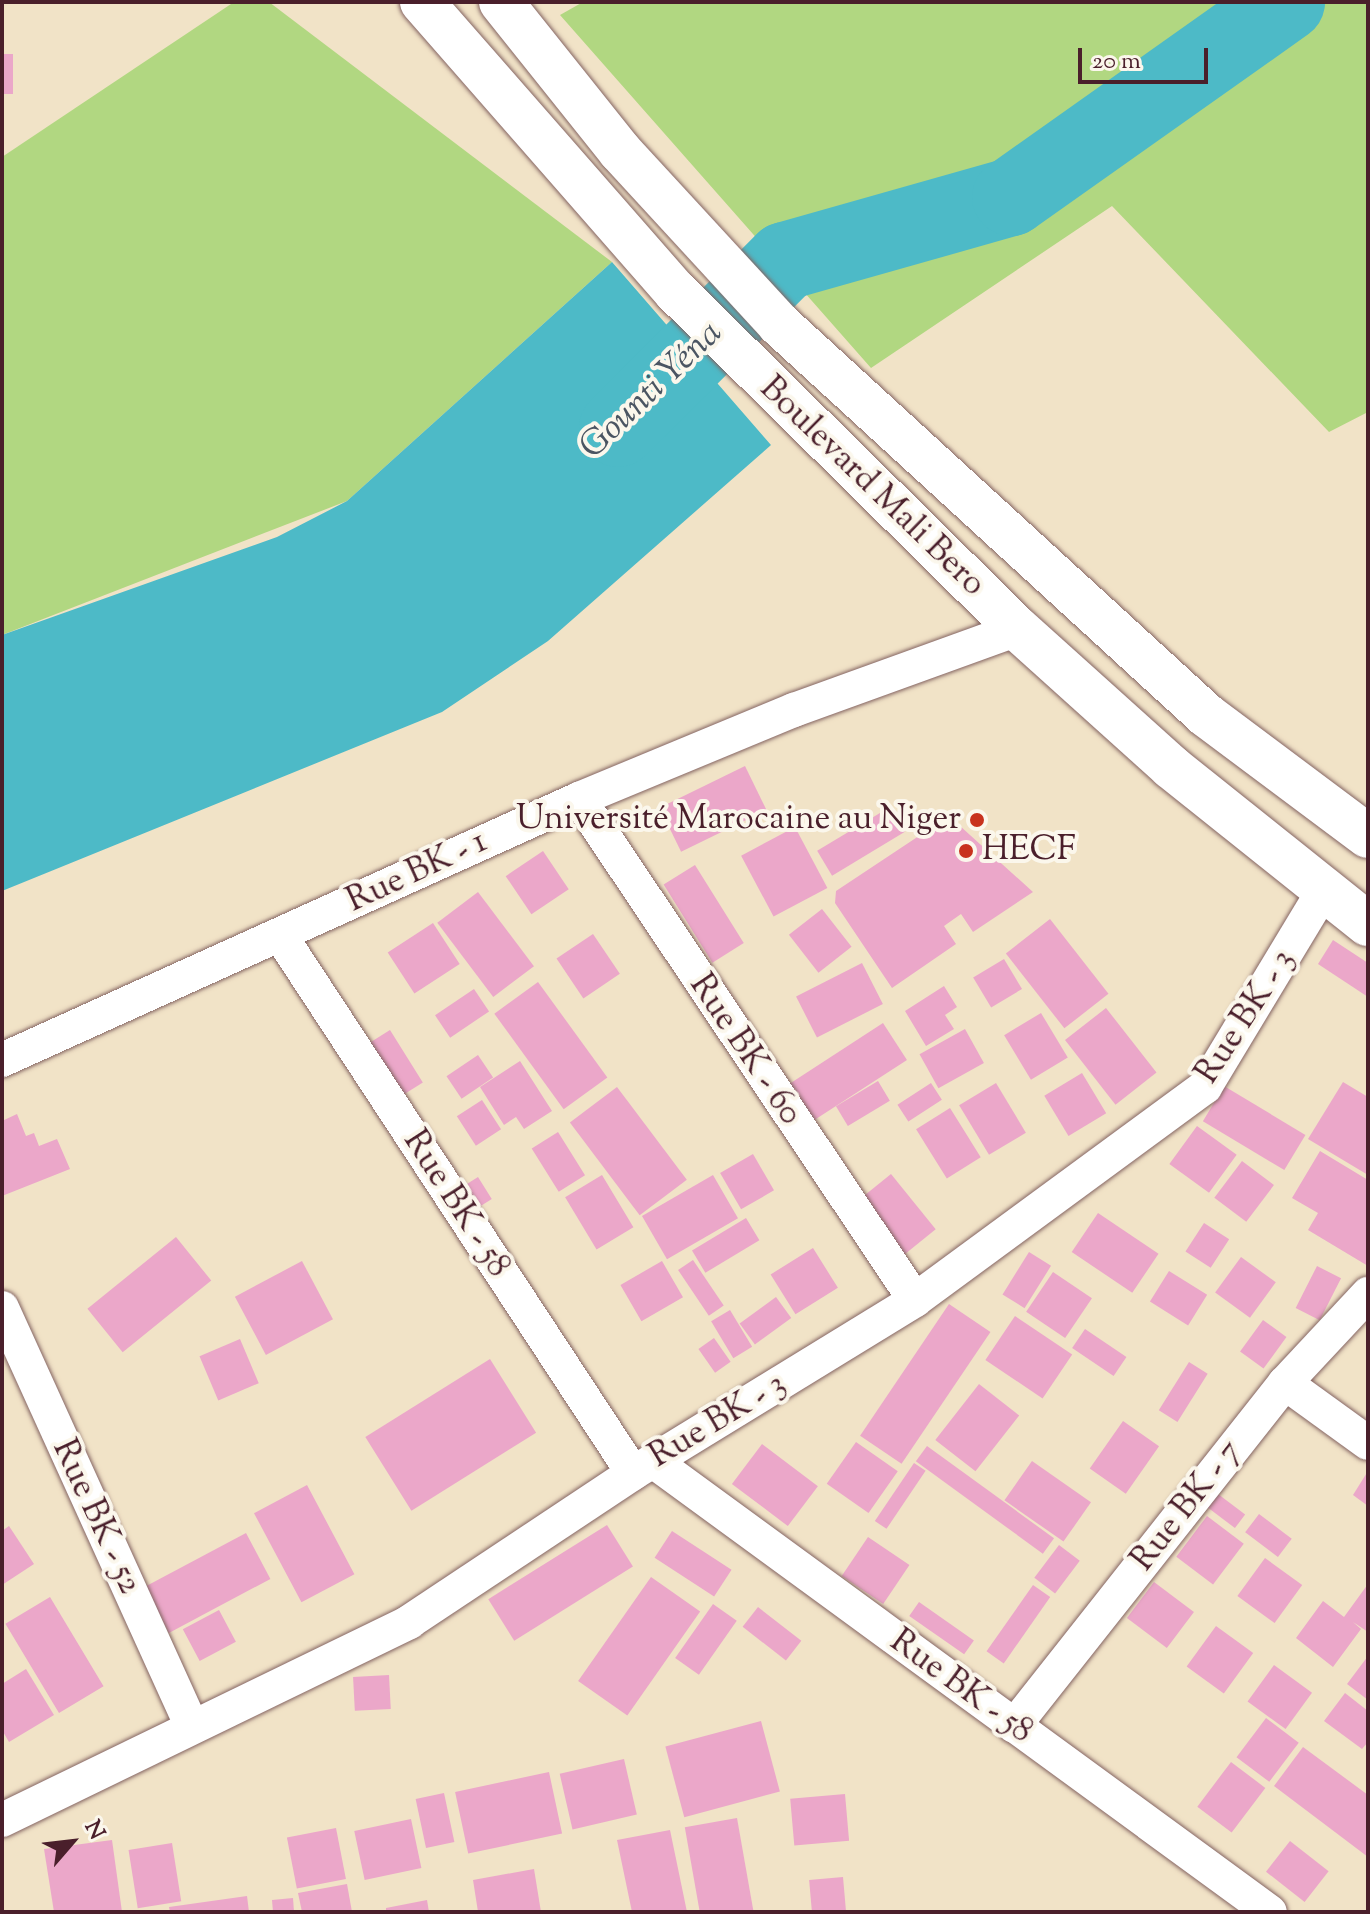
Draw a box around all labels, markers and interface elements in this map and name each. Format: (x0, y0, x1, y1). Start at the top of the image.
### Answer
scale bar (1082, 32, 1212, 82)
text: 20 m (1092, 45, 1141, 79)
water label: Gounti Yéna (572, 313, 732, 469)
street label: Boulevard Mali Bero (751, 369, 993, 605)
place label: Université Marocaine au Niger (516, 800, 961, 840)
marker: Université Marocaine au Niger (968, 811, 986, 829)
street label: Rue BK - 1 (341, 822, 493, 922)
place label: HECF (982, 831, 1076, 871)
marker: HECF (957, 842, 975, 860)
street label: Rue BK - 3 (1188, 942, 1304, 1092)
street label: Rue BK - 60 (680, 967, 810, 1133)
street label: Rue BK - 58 (393, 1123, 519, 1285)
street label: Rue BK - 3 (642, 1364, 794, 1478)
street label: Rue BK - 7 (1123, 1432, 1251, 1580)
street label: Rue BK - 52 (42, 1433, 150, 1601)
street label: Rue BK - 58 (882, 1621, 1040, 1753)
north arrow (32, 1802, 112, 1882)
text: N (75, 1815, 111, 1846)

